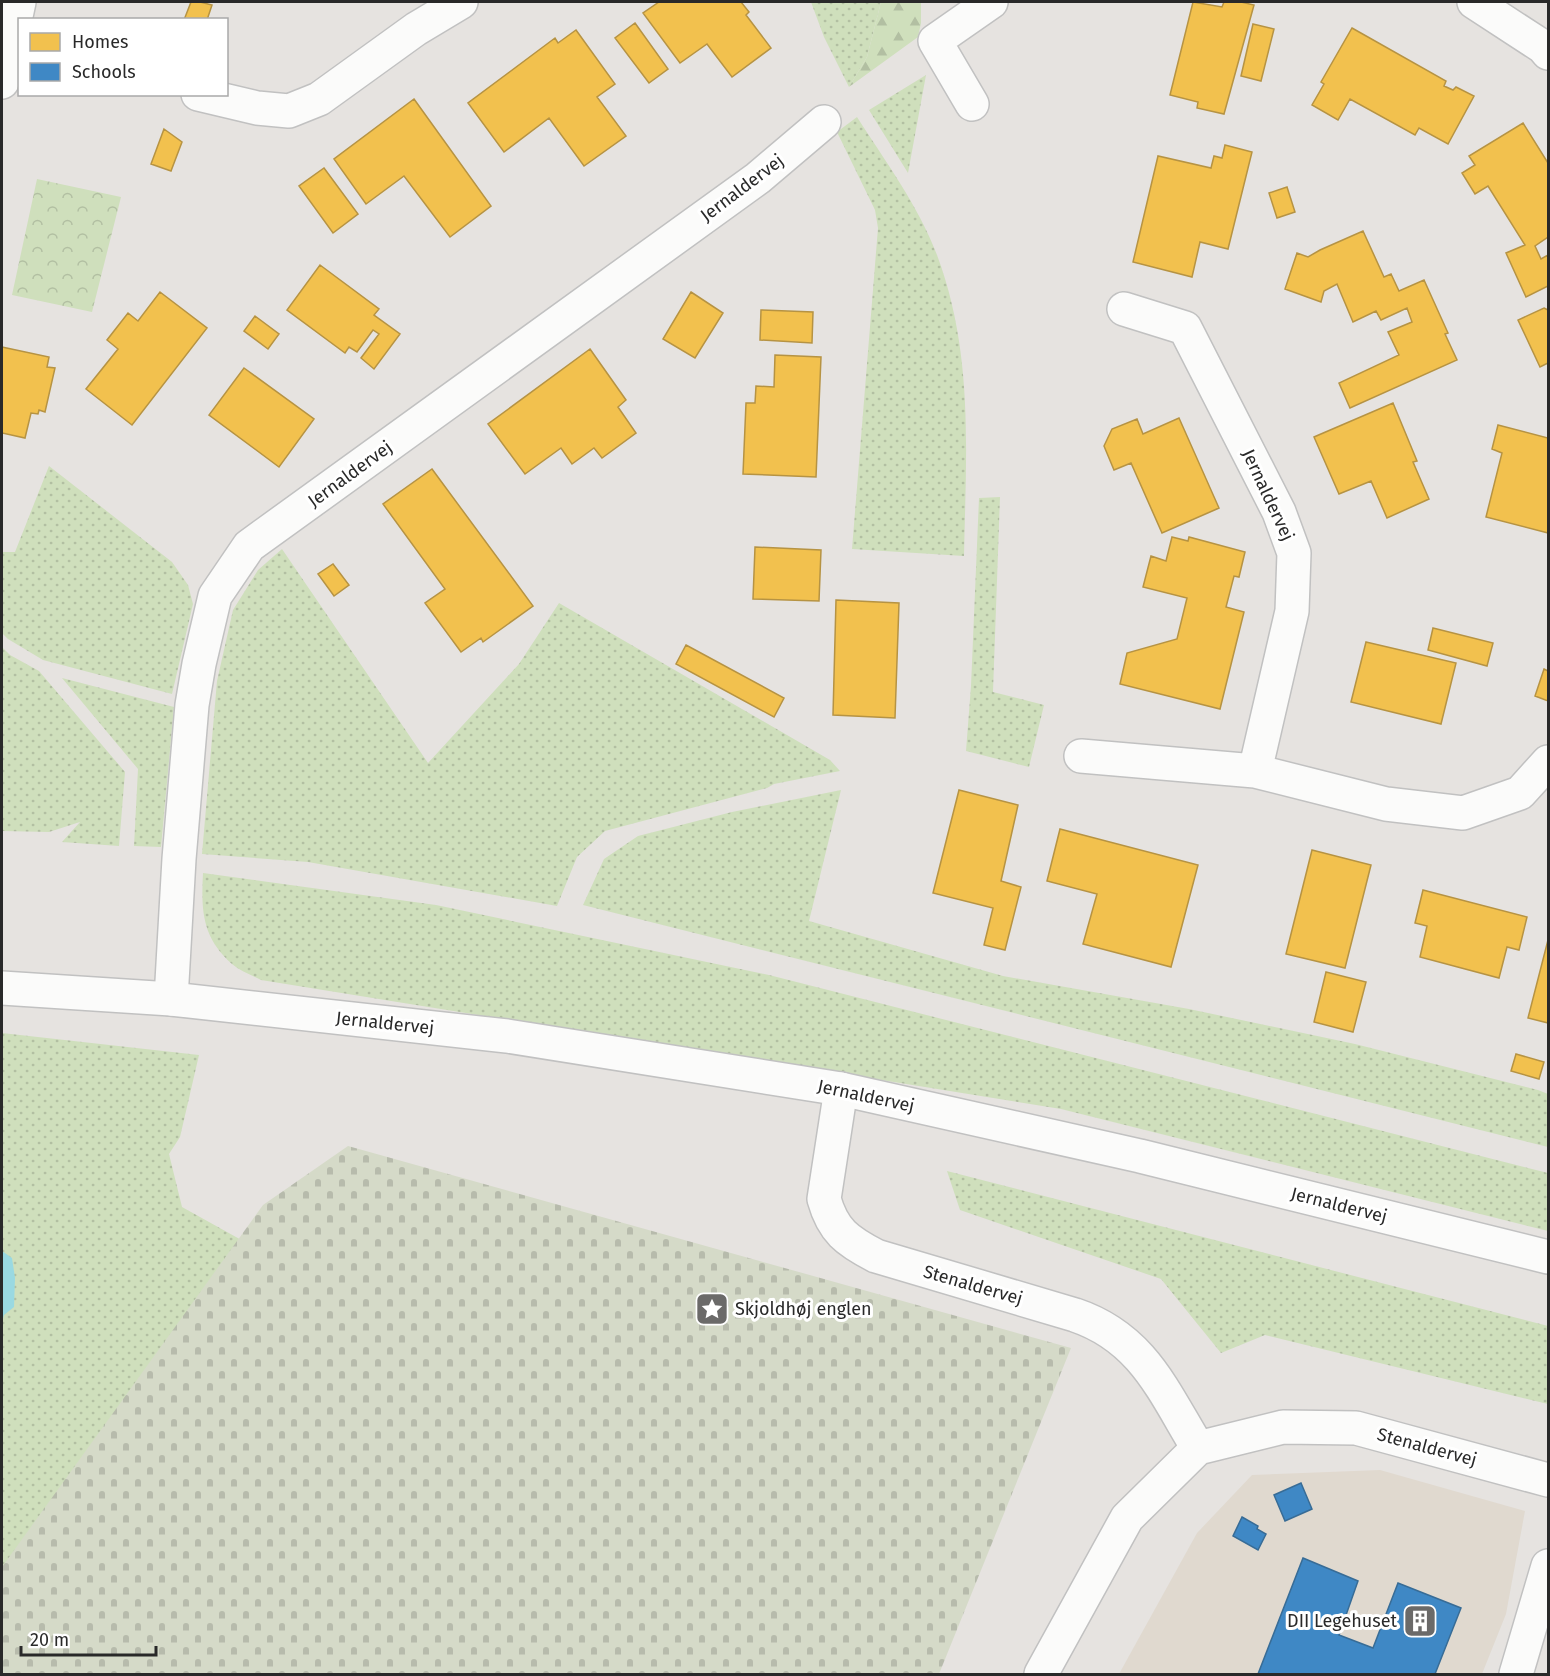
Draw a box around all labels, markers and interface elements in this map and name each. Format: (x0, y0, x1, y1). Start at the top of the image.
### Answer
legend (18, 18, 228, 96)
text: Homes (72, 31, 128, 53)
text: Schools (72, 61, 136, 83)
street label: Jernaldervej (696, 150, 788, 226)
street label: Jernaldervej (304, 436, 396, 512)
street label: Jernaldervej (1237, 446, 1299, 544)
street label: Jernaldervej (335, 1007, 435, 1039)
street label: Jernaldervej (815, 1075, 917, 1117)
street label: Jernaldervej (1288, 1182, 1390, 1228)
street label: Stenaldervej (921, 1260, 1025, 1310)
place icon: Skjoldhøj englen (694, 1291, 730, 1327)
place label: Skjoldhøj englen (735, 1298, 872, 1320)
street label: Stenaldervej (1375, 1423, 1479, 1471)
building icon: DII Legehuset (1402, 1603, 1438, 1639)
place label: DII Legehuset (1287, 1610, 1397, 1632)
scale bar (21, 1619, 156, 1657)
text: 20 m (30, 1629, 69, 1651)

